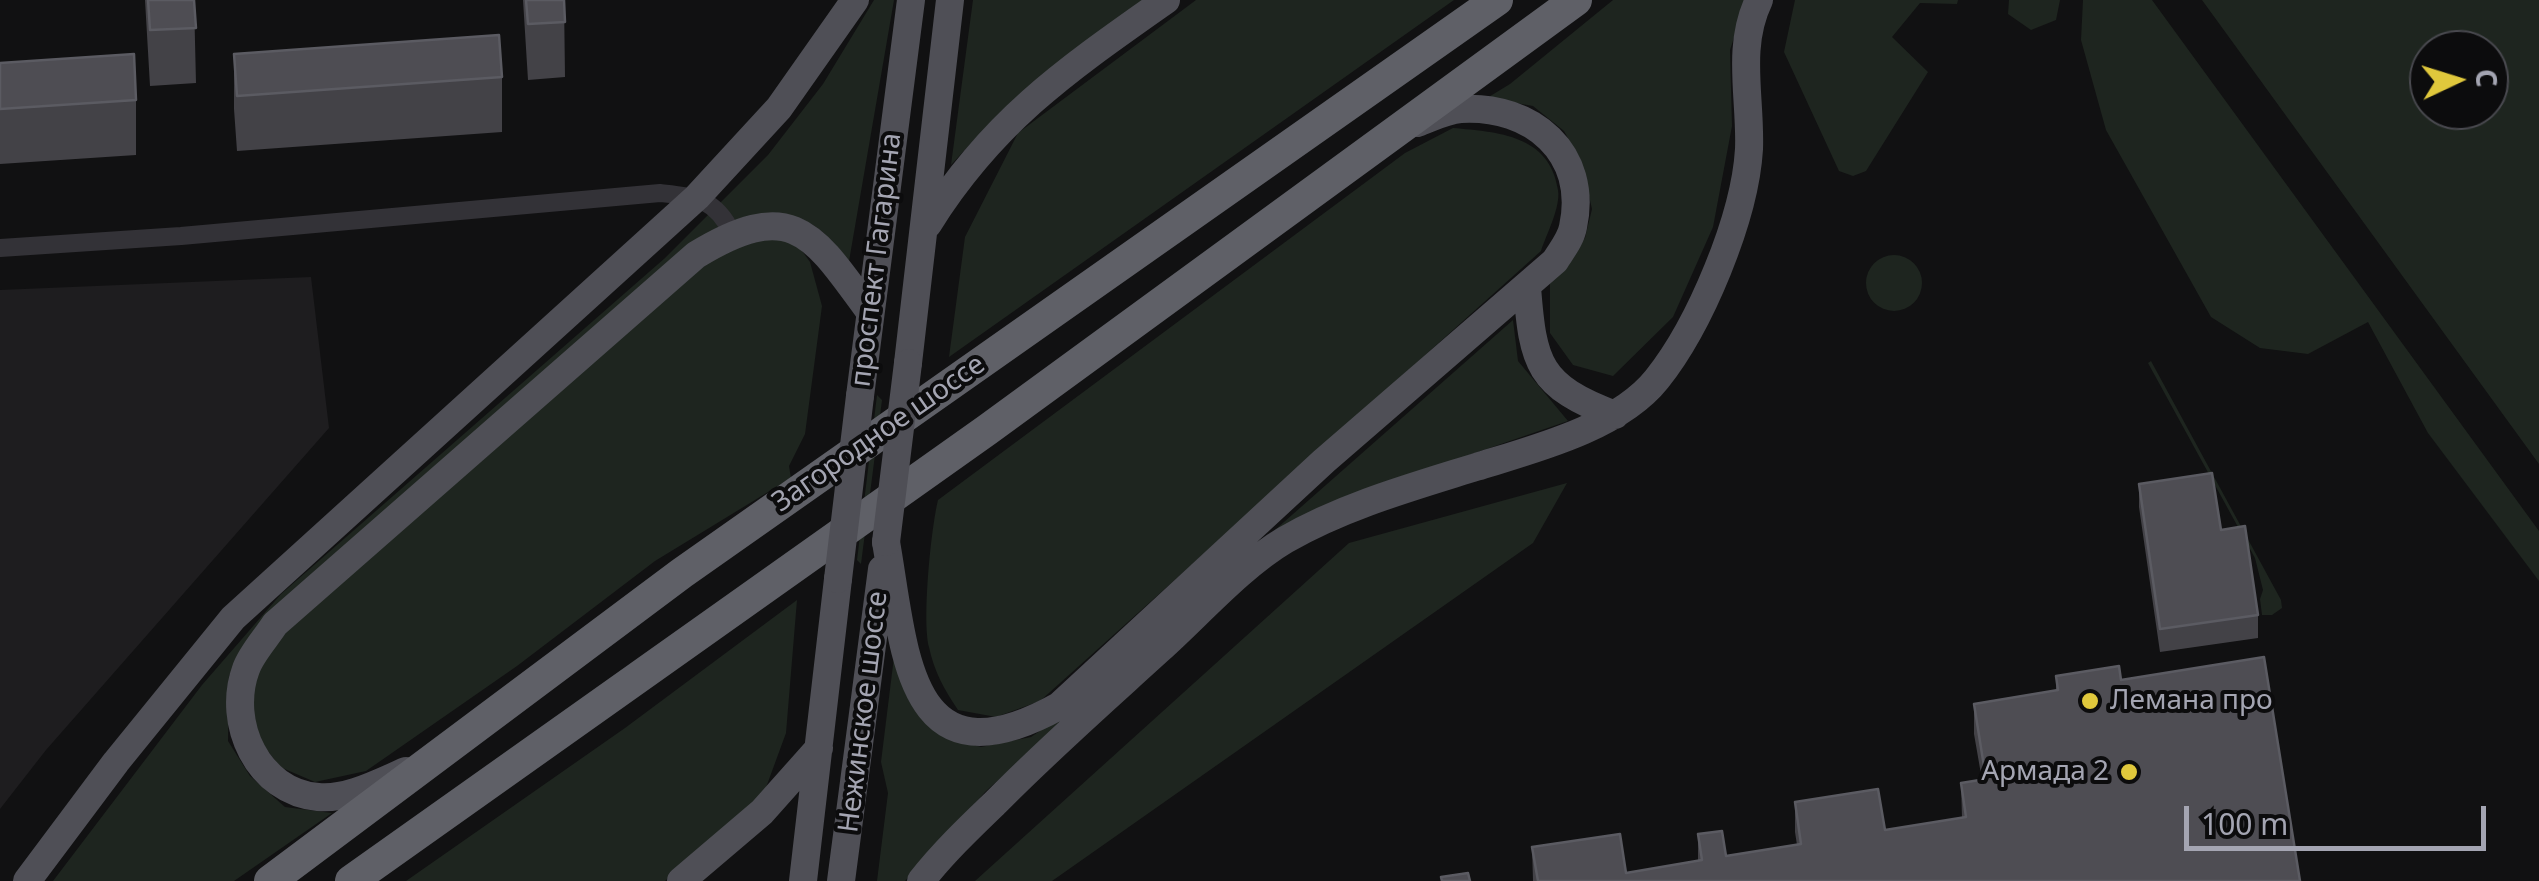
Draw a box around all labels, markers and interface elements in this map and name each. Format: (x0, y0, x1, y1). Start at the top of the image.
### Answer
north arrow (2409, 30, 2509, 130)
text: С (2467, 68, 2507, 88)
street label: проспект Гагарина (845, 131, 909, 389)
street label: Загородное шоссе (766, 348, 992, 520)
street label: Нежинское шоссе (833, 589, 895, 835)
place label: Лемана про (2110, 684, 2273, 718)
marker: Лемана про (2079, 690, 2101, 712)
place label: Армада 2 (1981, 755, 2109, 789)
marker: Армада 2 (2118, 761, 2140, 783)
scale bar (2189, 786, 2492, 848)
text: 100 m (2201, 803, 2288, 844)

